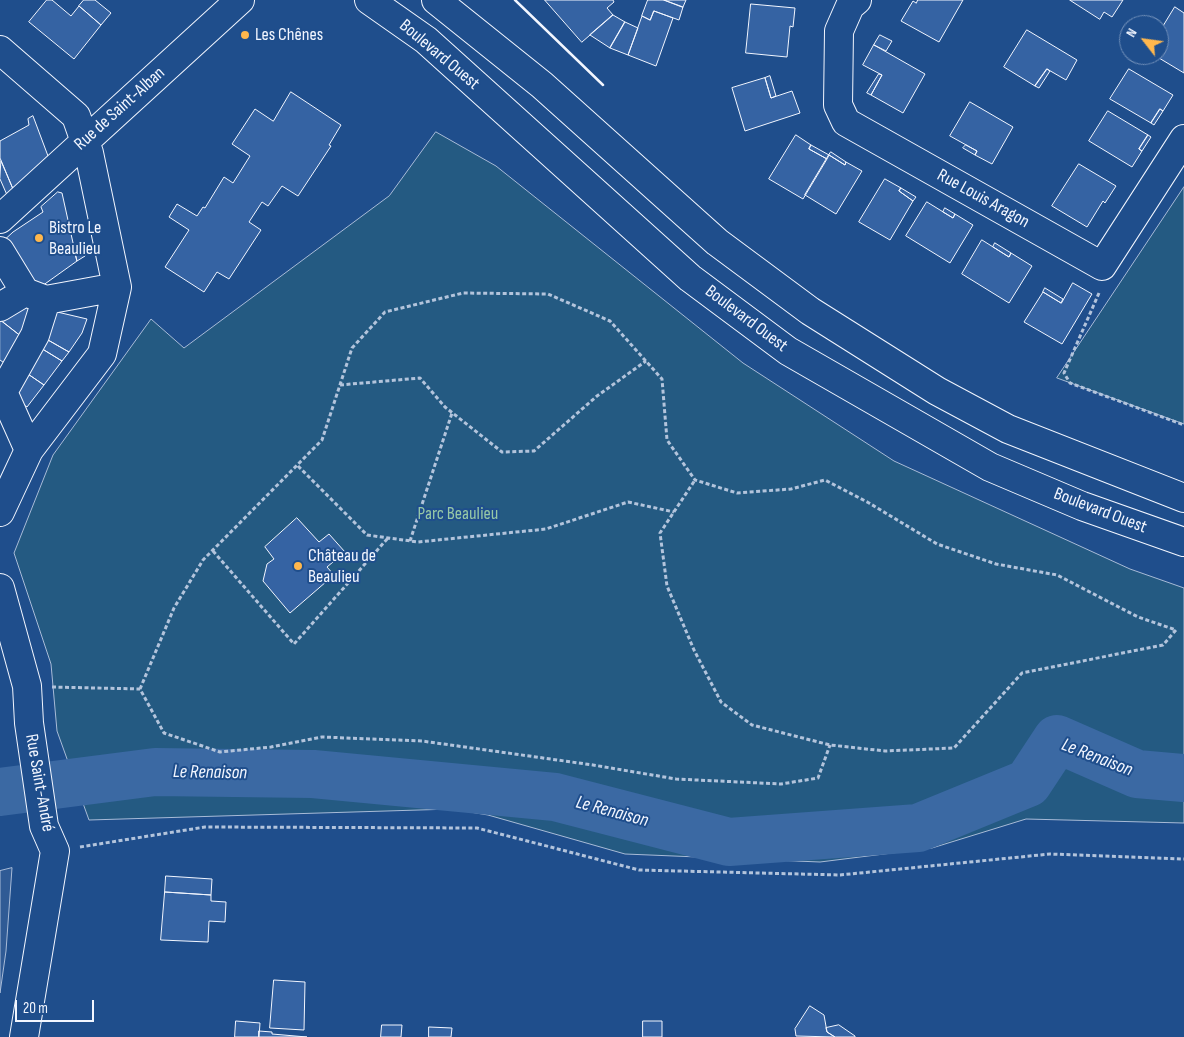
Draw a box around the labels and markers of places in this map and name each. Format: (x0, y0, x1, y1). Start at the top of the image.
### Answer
place label: Les Chênes (255, 24, 323, 46)
marker: Les Chênes (239, 29, 251, 41)
place label: Bistro Le Beaulieu (49, 217, 101, 260)
marker: Bistro Le Beaulieu (33, 232, 45, 244)
place label: Château de Beaulieu (308, 545, 376, 588)
marker: Château de Beaulieu (292, 560, 304, 572)

